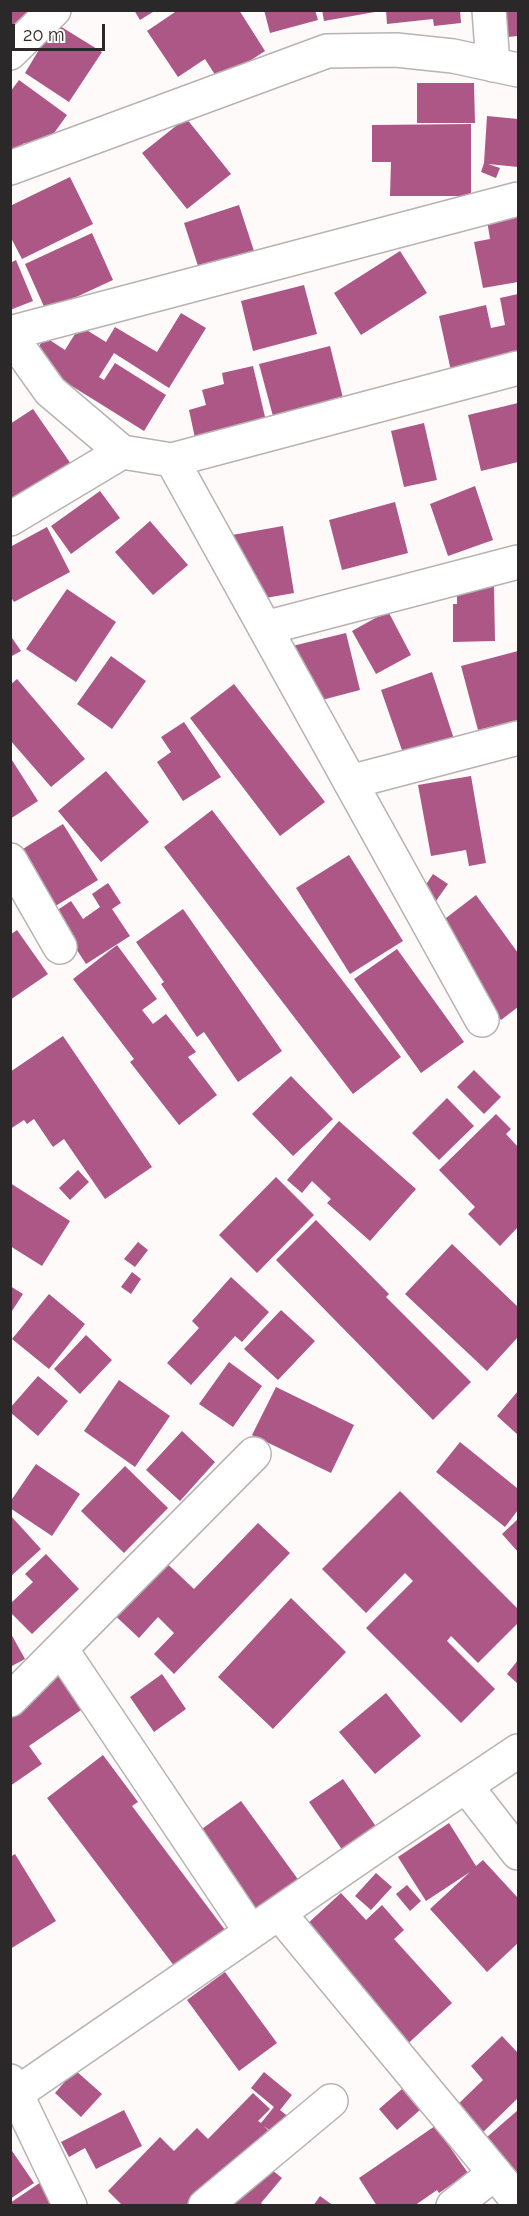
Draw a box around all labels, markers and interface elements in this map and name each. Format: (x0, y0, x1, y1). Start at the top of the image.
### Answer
scale bar (15, 12, 108, 50)
text: 20 m (23, 24, 65, 45)

